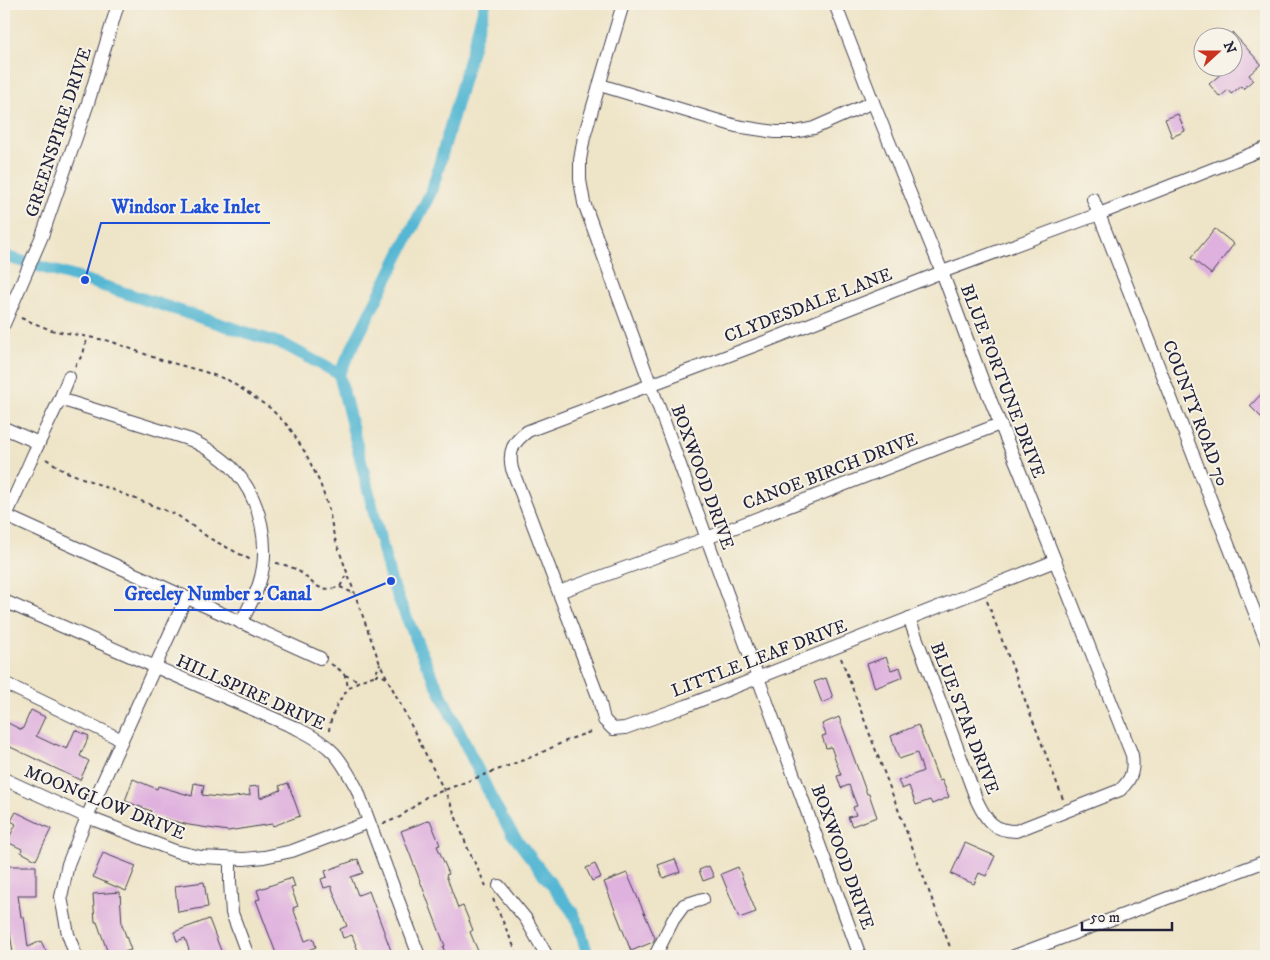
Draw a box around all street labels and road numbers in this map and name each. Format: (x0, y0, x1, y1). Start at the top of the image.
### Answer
street label: GREENSPIRE DRIVE (21, 44, 97, 220)
street label: CLYDESDALE LANE (721, 264, 896, 348)
street label: BLUE FORTUNE DRIVE (955, 281, 1049, 482)
street label: COUNTY ROAD 70 (1157, 337, 1233, 489)
street label: BOXWOOD DRIVE (666, 402, 739, 553)
street label: CANOE BIRCH DRIVE (740, 428, 921, 515)
street label: LITTLE LEAF DRIVE (668, 615, 851, 703)
street label: BLUE STAR DRIVE (925, 639, 1003, 798)
street label: HILLSPIRE DRIVE (173, 650, 329, 736)
street label: MOONGLOW DRIVE (21, 761, 188, 845)
street label: BOXWOOD DRIVE (806, 782, 879, 933)

